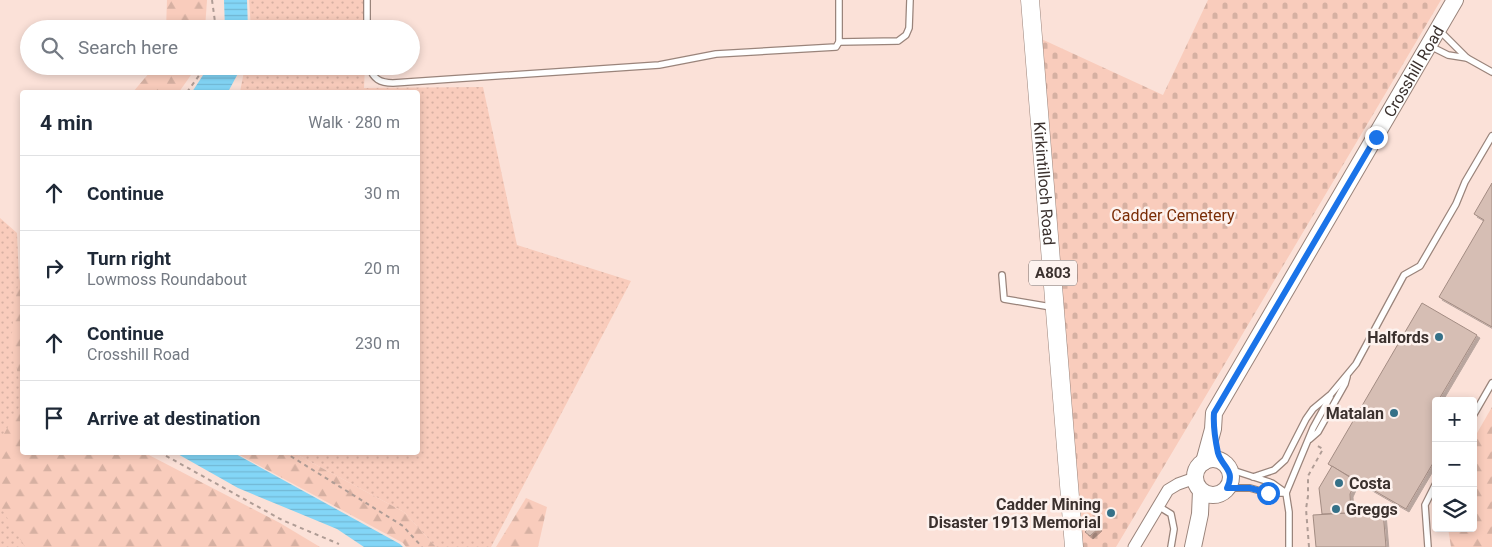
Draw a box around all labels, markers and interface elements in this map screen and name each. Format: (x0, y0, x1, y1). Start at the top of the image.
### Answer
search box (20, 20, 420, 75)
street label: Crosshill Road (1379, 22, 1448, 120)
icon: search (38, 34, 66, 62)
text: Search here (78, 36, 178, 59)
text: 4 min (40, 111, 93, 135)
text: Walk · 280 m (308, 113, 400, 132)
street label: Kirkintilloch Road (1030, 121, 1059, 246)
route end (1365, 126, 1388, 149)
icon: ahead (40, 179, 68, 207)
text: Continue (87, 182, 164, 205)
text: 30 m (364, 184, 400, 203)
park label: Cadder Cemetery (1111, 206, 1235, 225)
text: Turn right (87, 247, 171, 270)
icon: right (40, 254, 68, 282)
text: 20 m (364, 259, 400, 278)
road number: A803 (1029, 260, 1077, 286)
text: Lowmoss Roundabout (87, 270, 247, 289)
text: Continue (87, 322, 164, 345)
place label: Halfords (1367, 328, 1429, 347)
icon: ahead (40, 329, 68, 357)
marker: Halfords (1433, 331, 1445, 343)
text: 230 m (355, 334, 400, 353)
text: Crosshill Road (87, 345, 189, 364)
map controls (1432, 397, 1477, 532)
button: + (1432, 397, 1477, 442)
icon: arrive (40, 404, 68, 432)
place label: Matalan (1326, 404, 1384, 423)
text: Arrive at destination (87, 407, 260, 430)
marker: Matalan (1388, 407, 1400, 419)
button: − (1432, 442, 1477, 487)
place label: Costa (1349, 474, 1391, 493)
marker: Costa (1333, 477, 1345, 489)
route start (1257, 482, 1280, 505)
button: layers (1432, 487, 1477, 532)
place label: Cadder Mining Disaster 1913 Memorial (928, 495, 1101, 532)
place label: Greggs (1346, 500, 1398, 519)
marker: Greggs (1330, 503, 1342, 515)
marker: Cadder Mining Disaster 1913 Memorial (1105, 507, 1117, 519)

